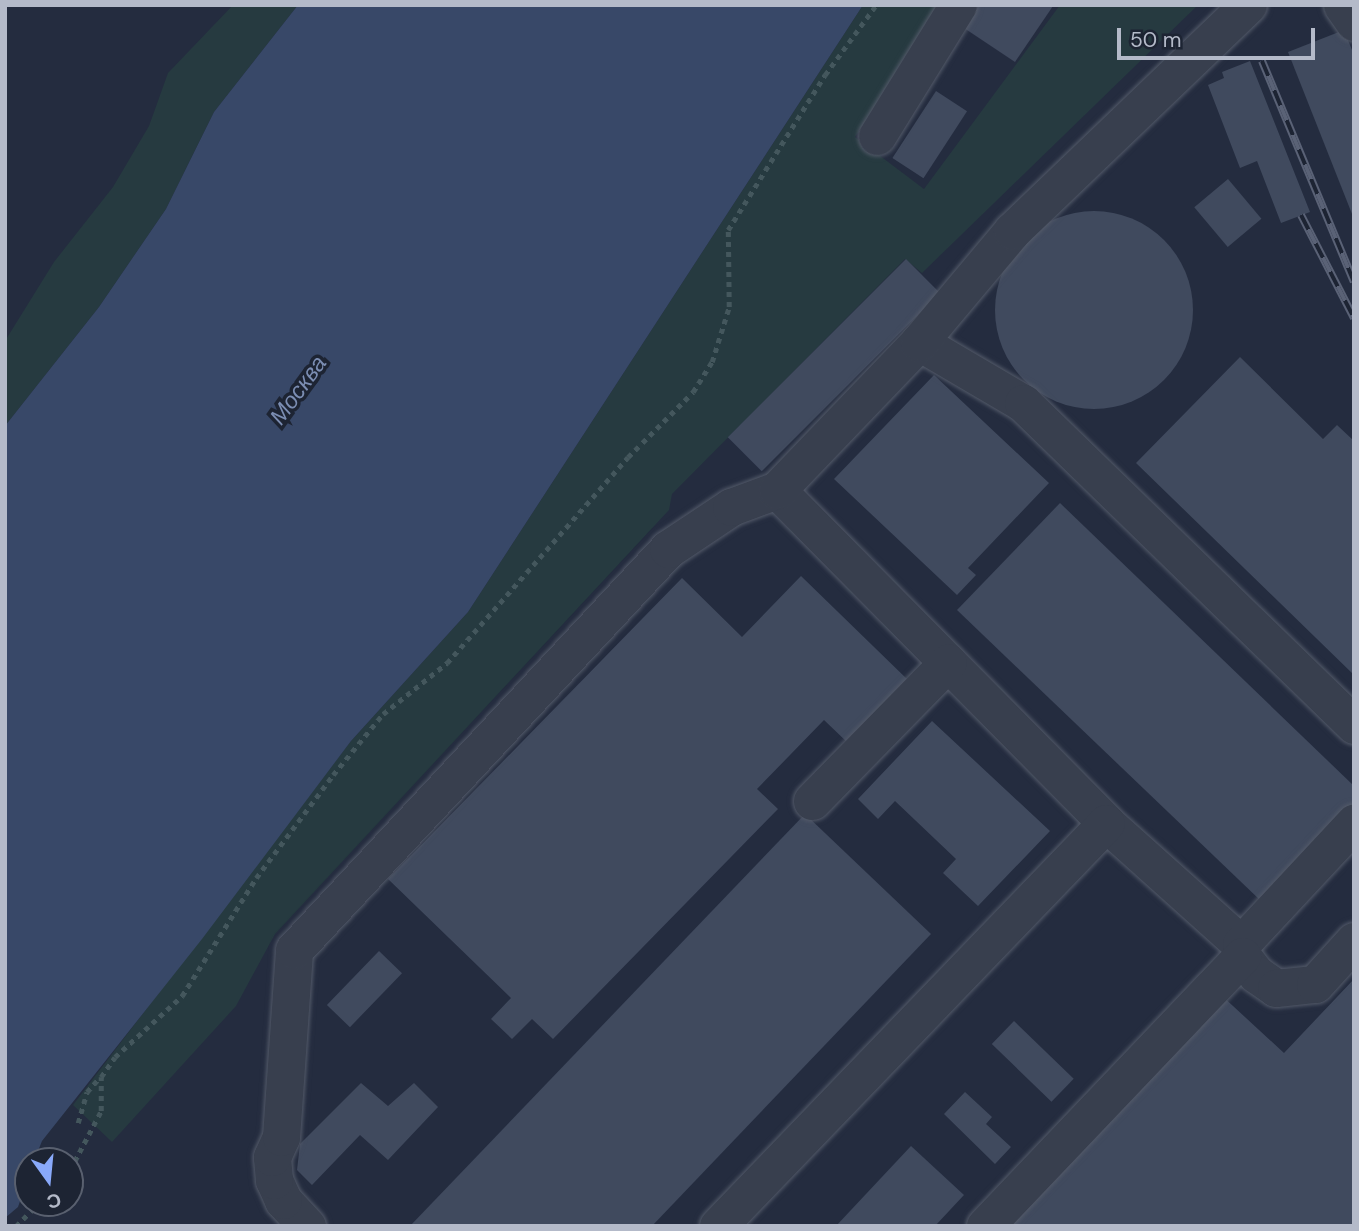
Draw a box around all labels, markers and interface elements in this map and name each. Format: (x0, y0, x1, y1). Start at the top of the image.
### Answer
scale bar (1121, 14, 1319, 58)
text: 50 m (1130, 26, 1181, 54)
water label: Москва (264, 350, 332, 430)
north arrow (14, 1147, 84, 1217)
text: С (44, 1187, 64, 1215)

